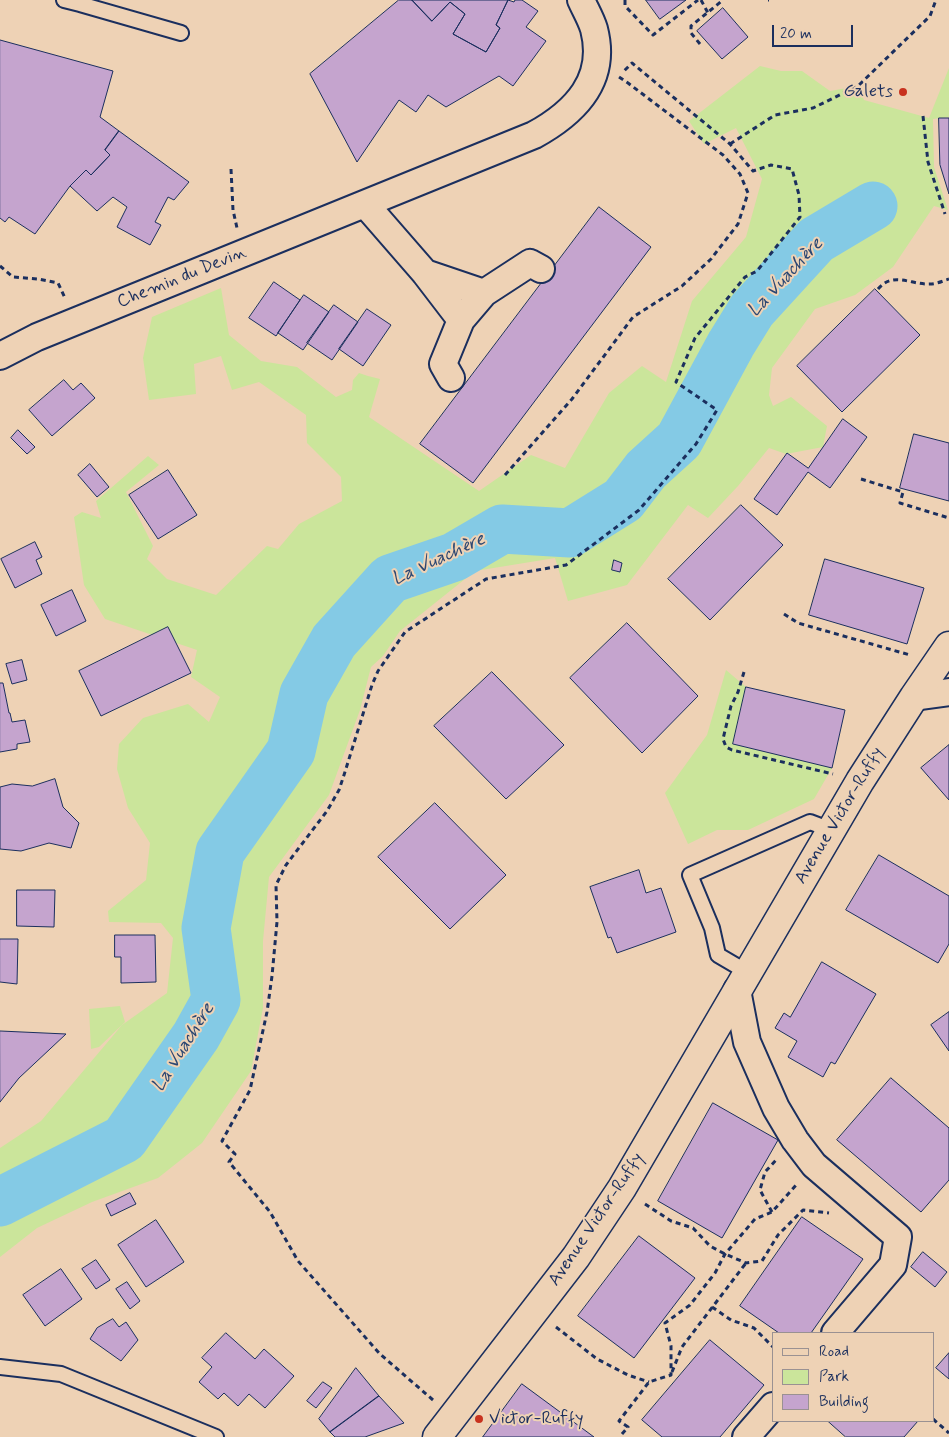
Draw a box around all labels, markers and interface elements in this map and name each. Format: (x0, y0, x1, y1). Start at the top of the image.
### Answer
scale bar (774, 15, 855, 47)
text: 20 m (780, 24, 812, 44)
place label: Galets (844, 81, 893, 103)
marker: Galets (897, 86, 909, 98)
water label: La Vuachère (744, 234, 828, 322)
street label: Chemin du Devin (114, 242, 250, 314)
water label: La Vuachère (389, 529, 489, 591)
street label: Avenue Victor-Ruffy (791, 744, 889, 888)
water label: La Vuachère (148, 1000, 220, 1096)
street label: Avenue Victor-Ruffy (544, 1149, 650, 1291)
legend (772, 1332, 934, 1422)
text: Road (819, 1342, 849, 1362)
text: Park (819, 1367, 849, 1387)
text: Building (819, 1392, 869, 1412)
place label: Victor-Ruffy (489, 1408, 583, 1430)
marker: Victor-Ruffy (473, 1413, 485, 1425)

